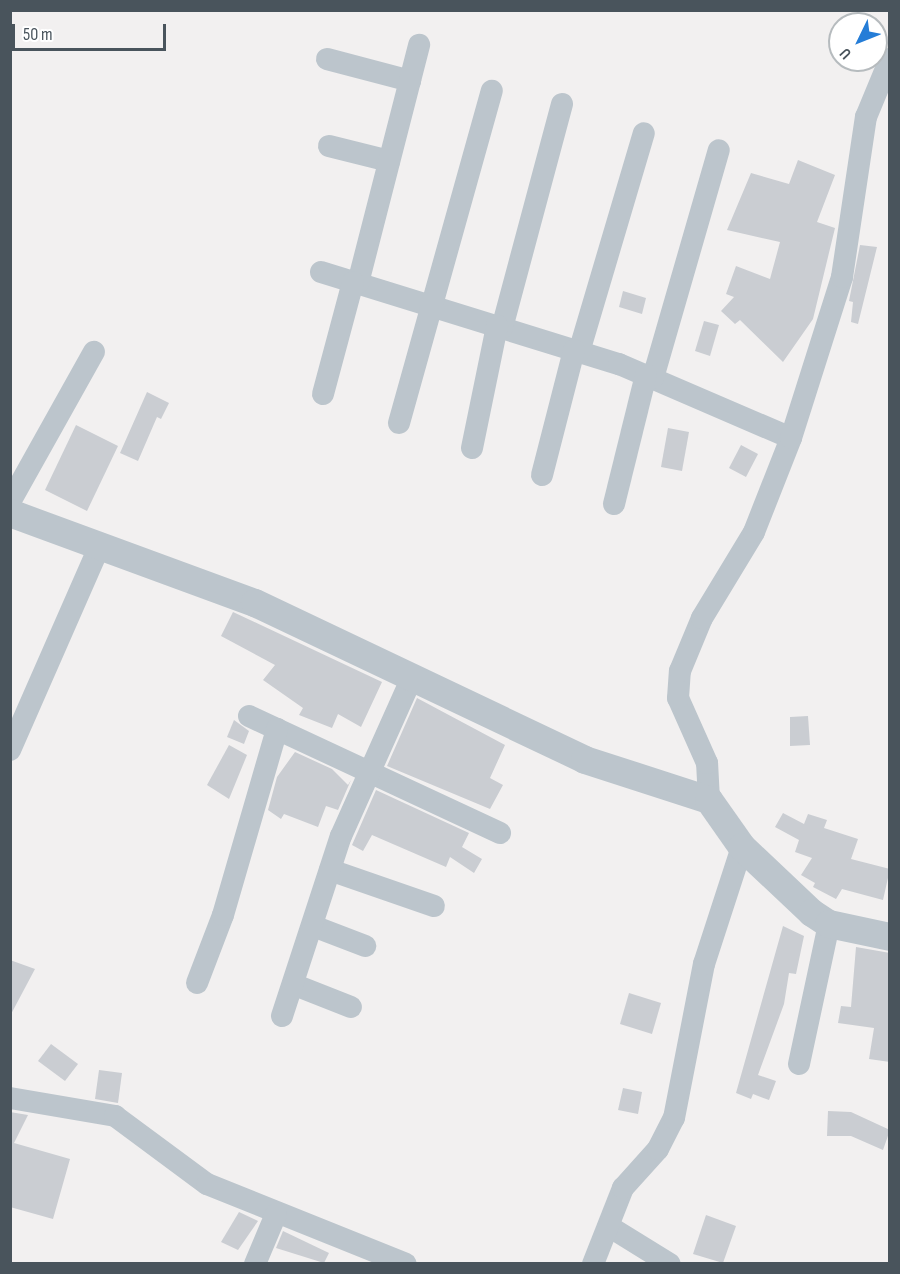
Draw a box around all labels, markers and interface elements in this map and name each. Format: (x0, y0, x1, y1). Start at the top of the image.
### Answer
scale bar (15, 12, 170, 50)
north arrow (828, 12, 888, 72)
text: 50 m (23, 24, 53, 45)
text: U (836, 44, 856, 63)

